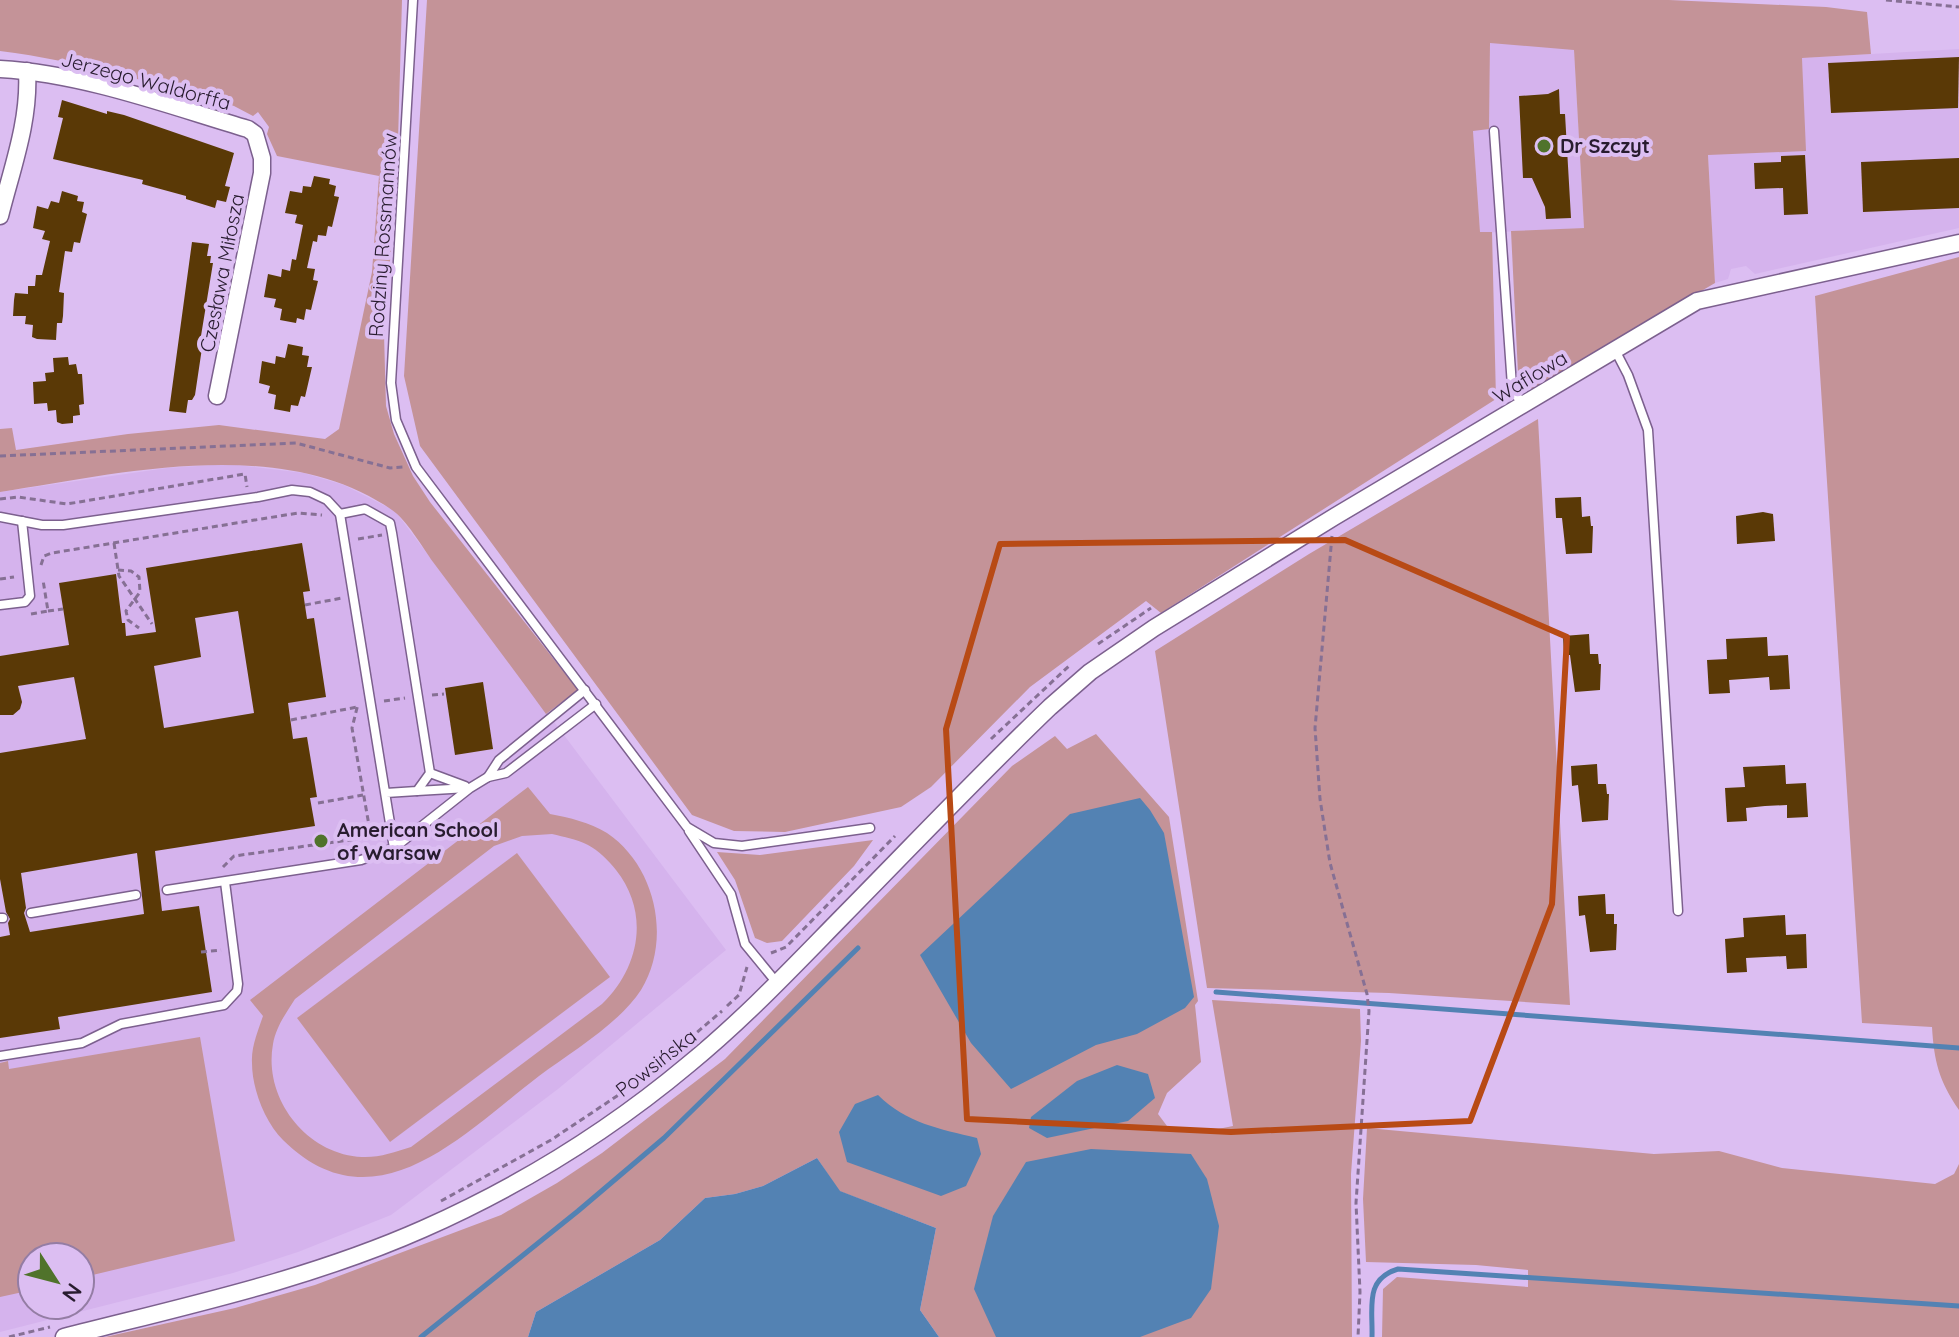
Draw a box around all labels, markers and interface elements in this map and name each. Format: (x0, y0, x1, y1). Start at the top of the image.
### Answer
street label: Jerzego Waldorffa (59, 46, 234, 115)
street label: Rodziny Rossmannów (363, 132, 402, 338)
place label: Dr Szczyt (1560, 133, 1650, 158)
marker: Dr Szczyt (1535, 137, 1553, 155)
street label: Czesława Miłosza (194, 191, 249, 354)
street label: Waflowa (1488, 345, 1571, 408)
place label: American School of Warsaw (337, 817, 498, 865)
marker: American School of Warsaw (312, 832, 330, 850)
street label: Powsińska (610, 1023, 701, 1102)
north arrow (16, 1241, 96, 1321)
text: N (56, 1278, 88, 1308)

